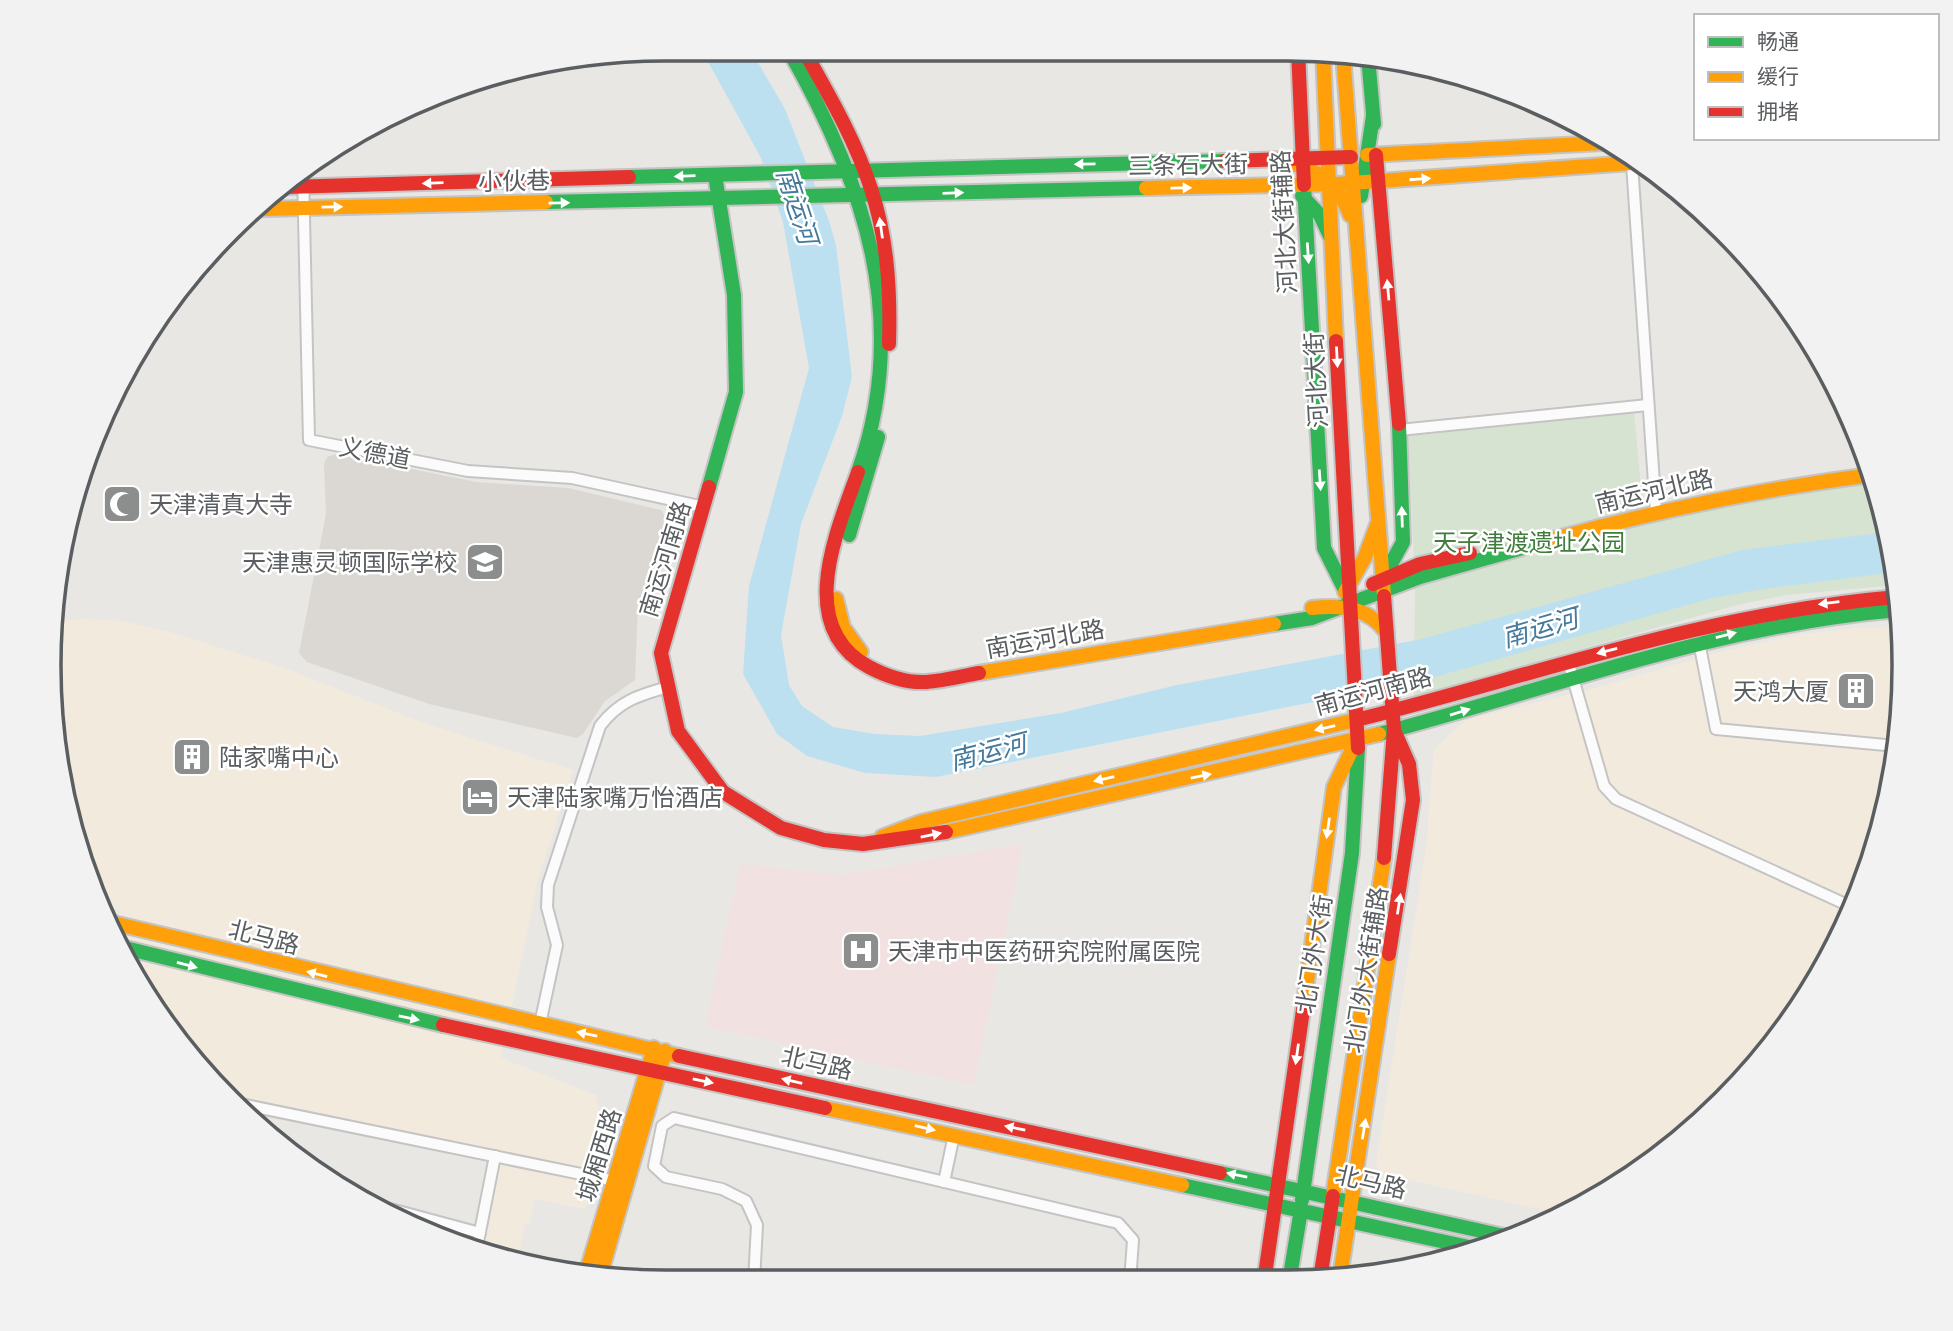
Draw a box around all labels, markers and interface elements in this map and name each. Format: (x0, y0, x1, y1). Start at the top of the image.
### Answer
legend (1694, 14, 1939, 140)
text: 畅通 (1757, 30, 1799, 53)
text: 缓行 (1757, 65, 1799, 88)
text: 拥堵 (1757, 100, 1799, 123)
street label: 河北大街辅路 (1267, 149, 1301, 295)
street label: 三条石大街 (1128, 150, 1248, 180)
one-way arrow (1074, 158, 1096, 169)
water label: 南运河 (771, 164, 825, 252)
street label: 小伙巷 (478, 167, 550, 195)
one-way arrow (673, 170, 695, 181)
one-way arrow (1409, 173, 1431, 184)
one-way arrow (422, 178, 444, 189)
one-way arrow (1170, 182, 1192, 194)
one-way arrow (942, 187, 964, 199)
one-way arrow (548, 197, 570, 208)
one-way arrow (321, 202, 343, 213)
one-way arrow (875, 217, 886, 239)
one-way arrow (1303, 242, 1314, 264)
one-way arrow (1382, 279, 1393, 301)
street label: 河北大街 (1300, 331, 1332, 429)
one-way arrow (1332, 346, 1343, 368)
street label: 义德道 (337, 433, 413, 473)
street label: 南运河北路 (1593, 464, 1715, 518)
one-way arrow (1315, 469, 1326, 491)
mosque icon: 天津清真大寺 (101, 483, 143, 525)
place label: 天津清真大寺 (149, 491, 293, 518)
street label: 南运河南路 (635, 498, 695, 620)
one-way arrow (1396, 506, 1407, 528)
park label: 天子津渡遗址公园 (1433, 529, 1625, 556)
school or university icon: 天津惠灵顿国际学校 (464, 541, 506, 583)
place label: 天津惠灵顿国际学校 (242, 549, 458, 576)
one-way arrow (1818, 597, 1840, 608)
water label: 南运河 (1498, 601, 1586, 653)
street label: 南运河北路 (984, 615, 1106, 663)
one-way arrow (1715, 630, 1737, 641)
one-way arrow (1596, 646, 1618, 657)
street label: 南运河南路 (1312, 662, 1434, 720)
building icon: 天鸿大厦 (1835, 670, 1877, 712)
place label: 天鸿大厦 (1733, 678, 1829, 705)
one-way arrow (1450, 706, 1471, 716)
one-way arrow (1314, 722, 1336, 733)
water label: 南运河 (947, 727, 1034, 776)
building icon: 陆家嘴中心 (171, 736, 213, 778)
place label: 陆家嘴中心 (219, 744, 339, 771)
one-way arrow (1190, 770, 1212, 781)
one-way arrow (1093, 774, 1115, 785)
hotel icon: 天津陆家嘴万怡酒店 (459, 776, 501, 818)
place label: 天津陆家嘴万怡酒店 (507, 784, 723, 811)
one-way arrow (1323, 817, 1334, 839)
one-way arrow (920, 830, 942, 841)
street label: 北门外大街辅路 (1340, 885, 1392, 1055)
street label: 北门外大街 (1291, 893, 1337, 1015)
one-way arrow (1394, 893, 1405, 915)
street label: 北马路 (226, 915, 302, 959)
hospital icon: 天津市中医药研究院附属医院 (840, 930, 882, 972)
place label: 天津市中医药研究院附属医院 (888, 938, 1200, 965)
one-way arrow (177, 960, 198, 970)
one-way arrow (306, 968, 328, 979)
one-way arrow (398, 1013, 420, 1024)
one-way arrow (576, 1028, 598, 1039)
street label: 北马路 (779, 1042, 855, 1084)
one-way arrow (1292, 1043, 1303, 1065)
one-way arrow (692, 1075, 714, 1086)
one-way arrow (781, 1075, 803, 1086)
street label: 城厢西路 (572, 1105, 626, 1205)
one-way arrow (1359, 1118, 1370, 1140)
one-way arrow (914, 1123, 936, 1134)
one-way arrow (1004, 1123, 1026, 1134)
street label: 北马路 (1333, 1161, 1409, 1203)
one-way arrow (1226, 1170, 1248, 1181)

